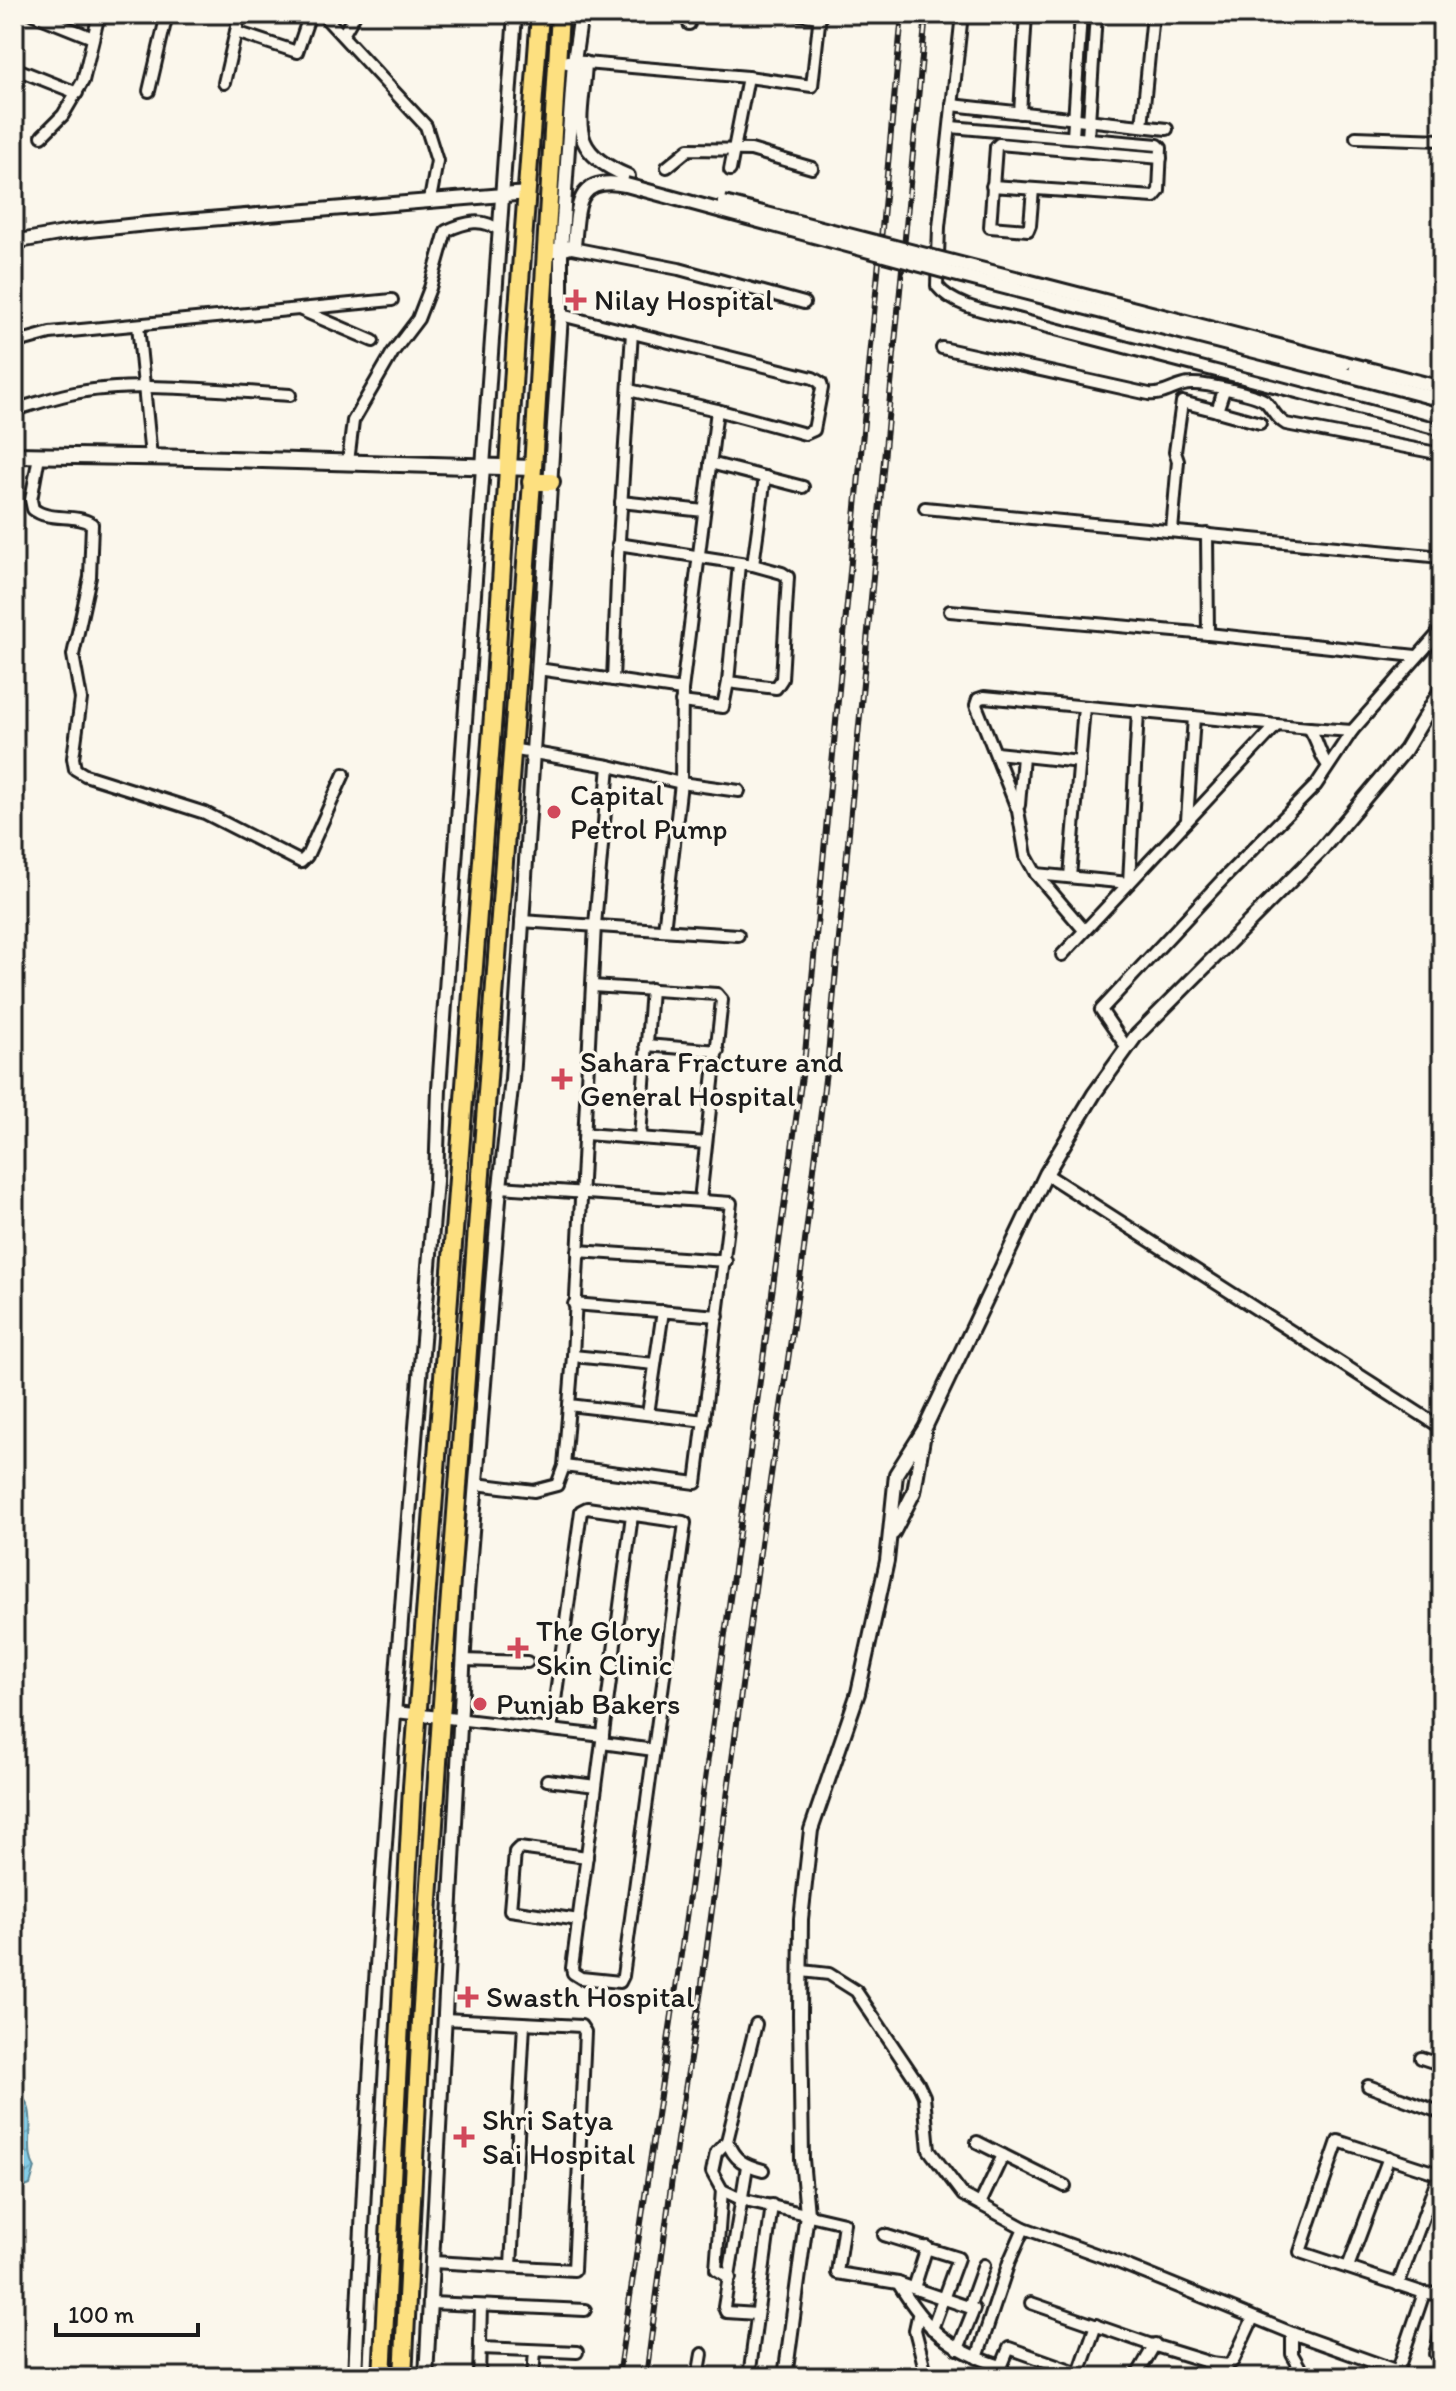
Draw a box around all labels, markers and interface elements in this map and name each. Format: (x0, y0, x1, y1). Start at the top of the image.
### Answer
place label: Nilay Hospital (594, 281, 774, 318)
marker: Nilay Hospital (565, 289, 587, 311)
place label: Capital Petrol Pump (570, 776, 727, 847)
marker: Capital Petrol Pump (545, 803, 563, 821)
place label: Sahara Fracture and General Hospital (580, 1043, 843, 1114)
marker: Sahara Fracture and General Hospital (551, 1068, 573, 1090)
place label: The Glory Skin Clinic (536, 1612, 672, 1683)
marker: The Glory Skin Clinic (507, 1637, 529, 1659)
place label: Punjab Bakers (496, 1685, 681, 1722)
marker: Punjab Bakers (471, 1695, 489, 1713)
place label: Swasth Hospital (486, 1978, 695, 2015)
marker: Swasth Hospital (457, 1986, 479, 2008)
place label: Shri Satya Sai Hospital (482, 2101, 636, 2172)
marker: Shri Satya Sai Hospital (453, 2126, 475, 2148)
scale bar (56, 2287, 198, 2337)
text: 100 m (68, 2300, 134, 2329)

